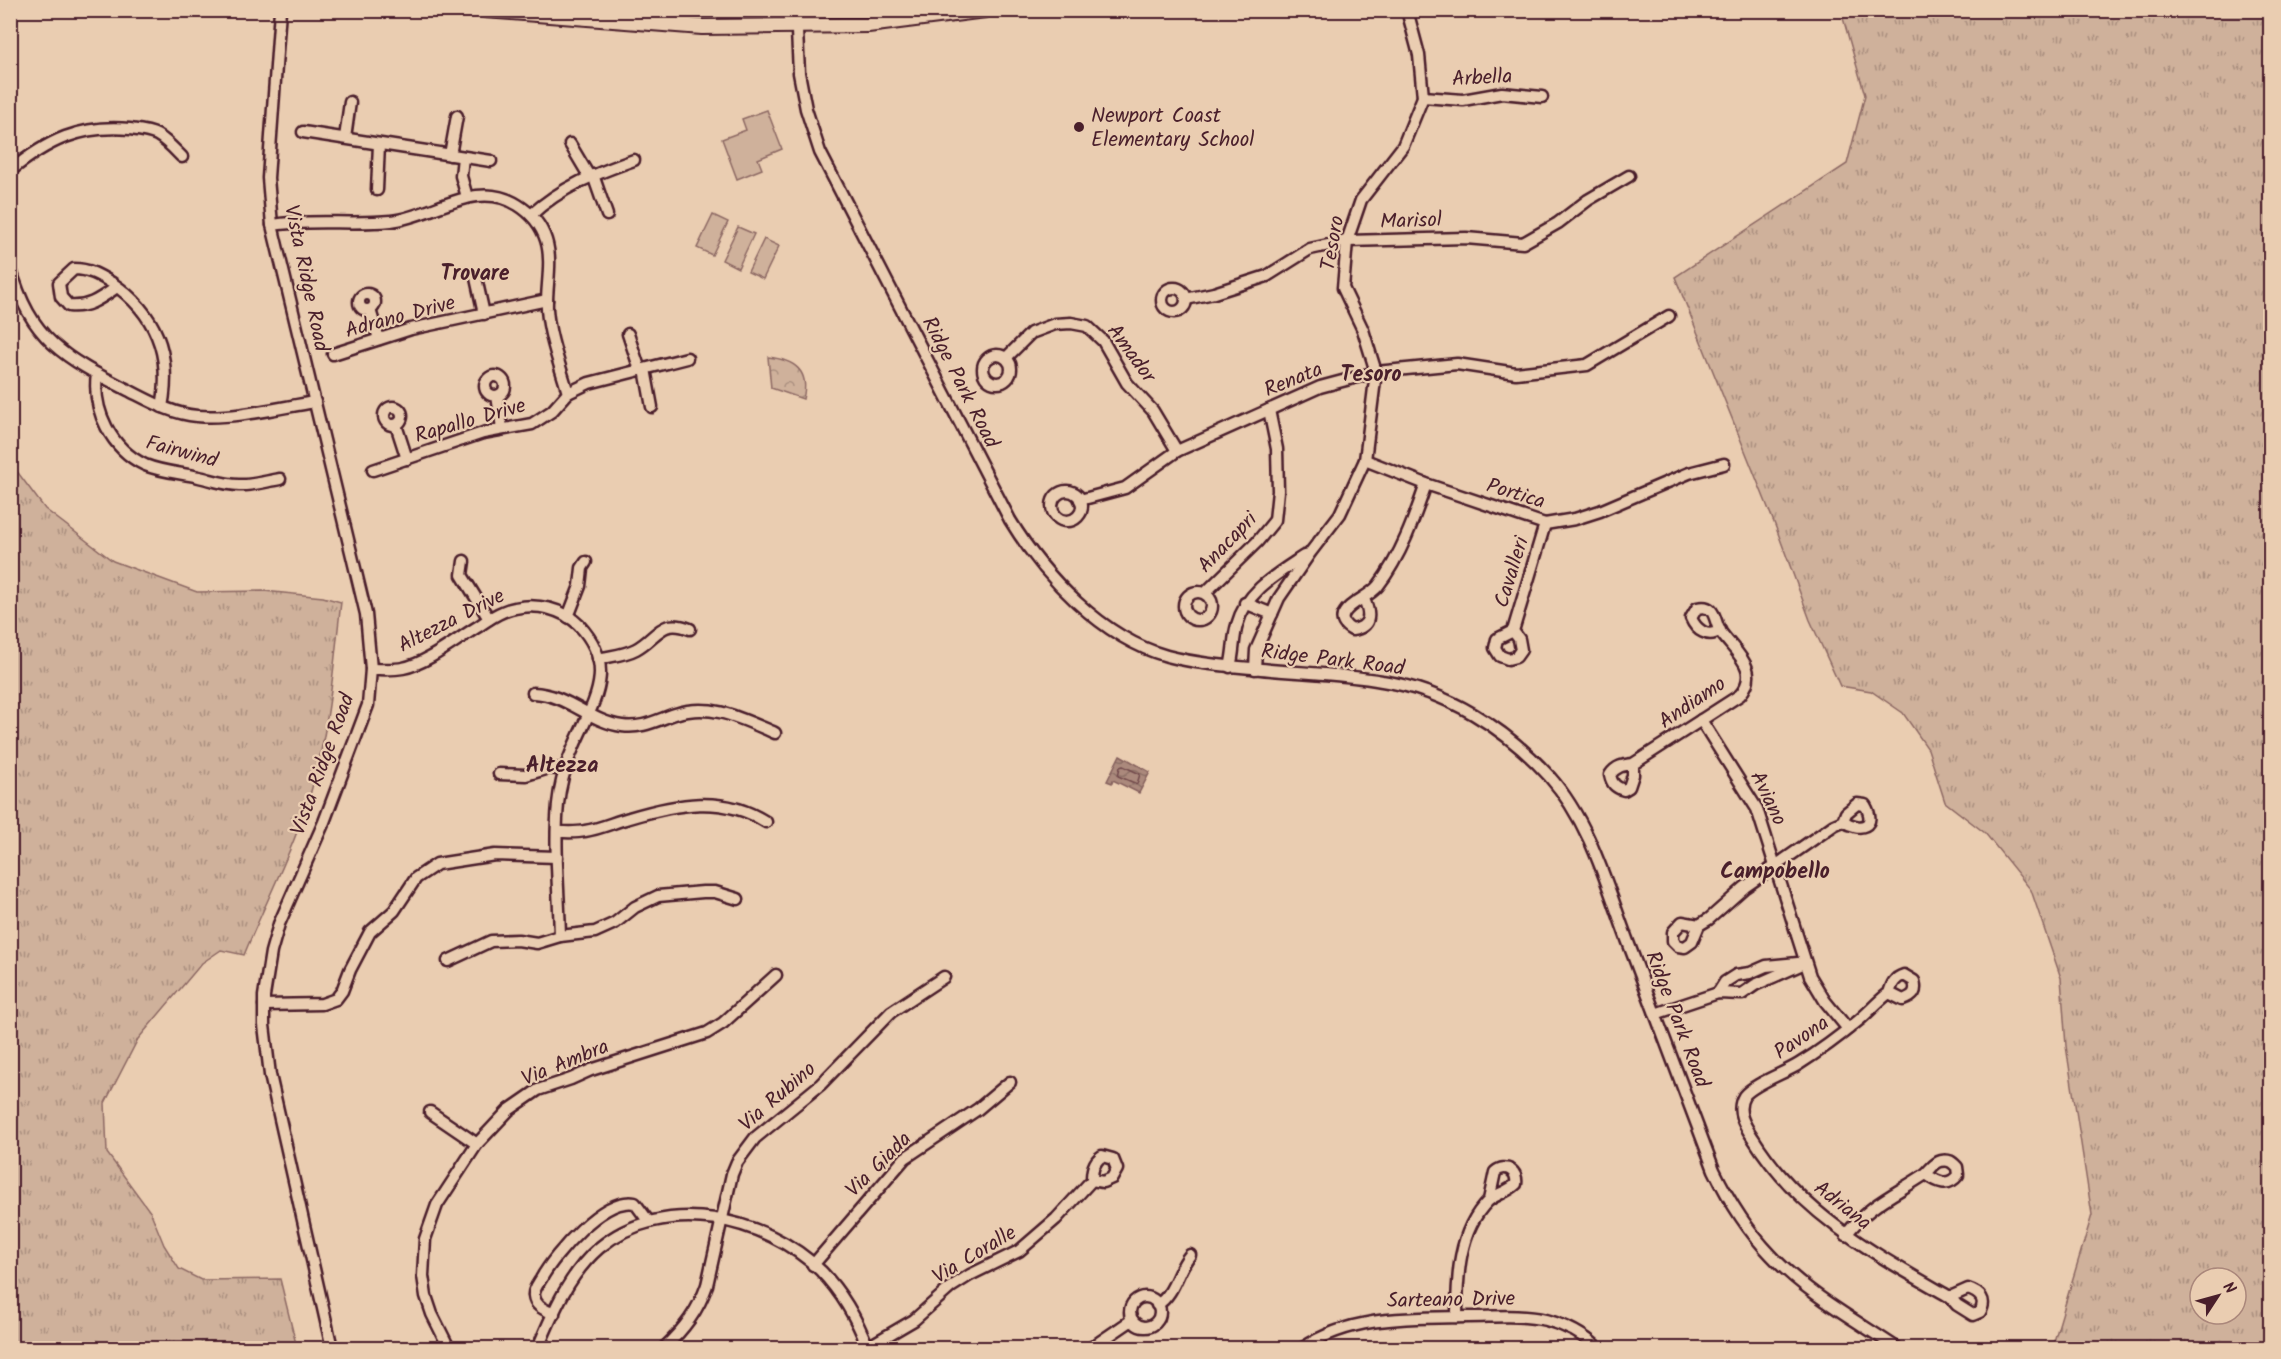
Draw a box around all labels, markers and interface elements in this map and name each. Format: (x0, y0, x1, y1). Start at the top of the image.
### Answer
street label: Arbella (1451, 60, 1513, 97)
place label: Newport Coast Elementary School (1091, 100, 1254, 157)
marker: Newport Coast Elementary School (1072, 120, 1086, 134)
street label: Vista Ridge Road (274, 202, 337, 355)
street label: Marisol (1380, 204, 1443, 239)
street label: Tesoro (1312, 213, 1355, 274)
district label: Trovare (440, 257, 510, 292)
street label: Adrano Drive (342, 287, 460, 348)
street label: Ridge Park Road (912, 311, 1007, 455)
street label: Amador (1098, 317, 1164, 391)
street label: Renata (1259, 354, 1328, 407)
district label: Tesoro (1340, 358, 1402, 393)
street label: Rapallo Drive (411, 390, 530, 453)
street label: Fairwind (142, 427, 222, 478)
street label: Portica (1482, 470, 1549, 519)
street label: Anacapri (1190, 504, 1267, 581)
street label: Cavalleri (1486, 532, 1539, 612)
street label: Altezza Drive (392, 580, 511, 662)
street label: Ridge Park Road (1259, 635, 1407, 686)
street label: Andiamo (1652, 668, 1733, 738)
street label: Vista Ridge Road (282, 688, 365, 840)
district label: Altezza (526, 749, 598, 784)
street label: Aviano (1740, 766, 1795, 832)
district label: Campobello (1720, 855, 1830, 890)
street label: Ridge Park Road (1635, 946, 1718, 1093)
street label: Pavona (1767, 1008, 1836, 1069)
street label: Via Ambra (517, 1031, 614, 1096)
street label: Via Rubino (732, 1054, 824, 1140)
street label: Via Giada (838, 1124, 920, 1206)
street label: Adriana (1806, 1173, 1878, 1240)
street label: Via Coralle (926, 1217, 1024, 1293)
north arrow (2188, 1266, 2248, 1326)
text: N (2216, 1277, 2242, 1300)
street label: Sarteano Drive (1387, 1283, 1516, 1318)

